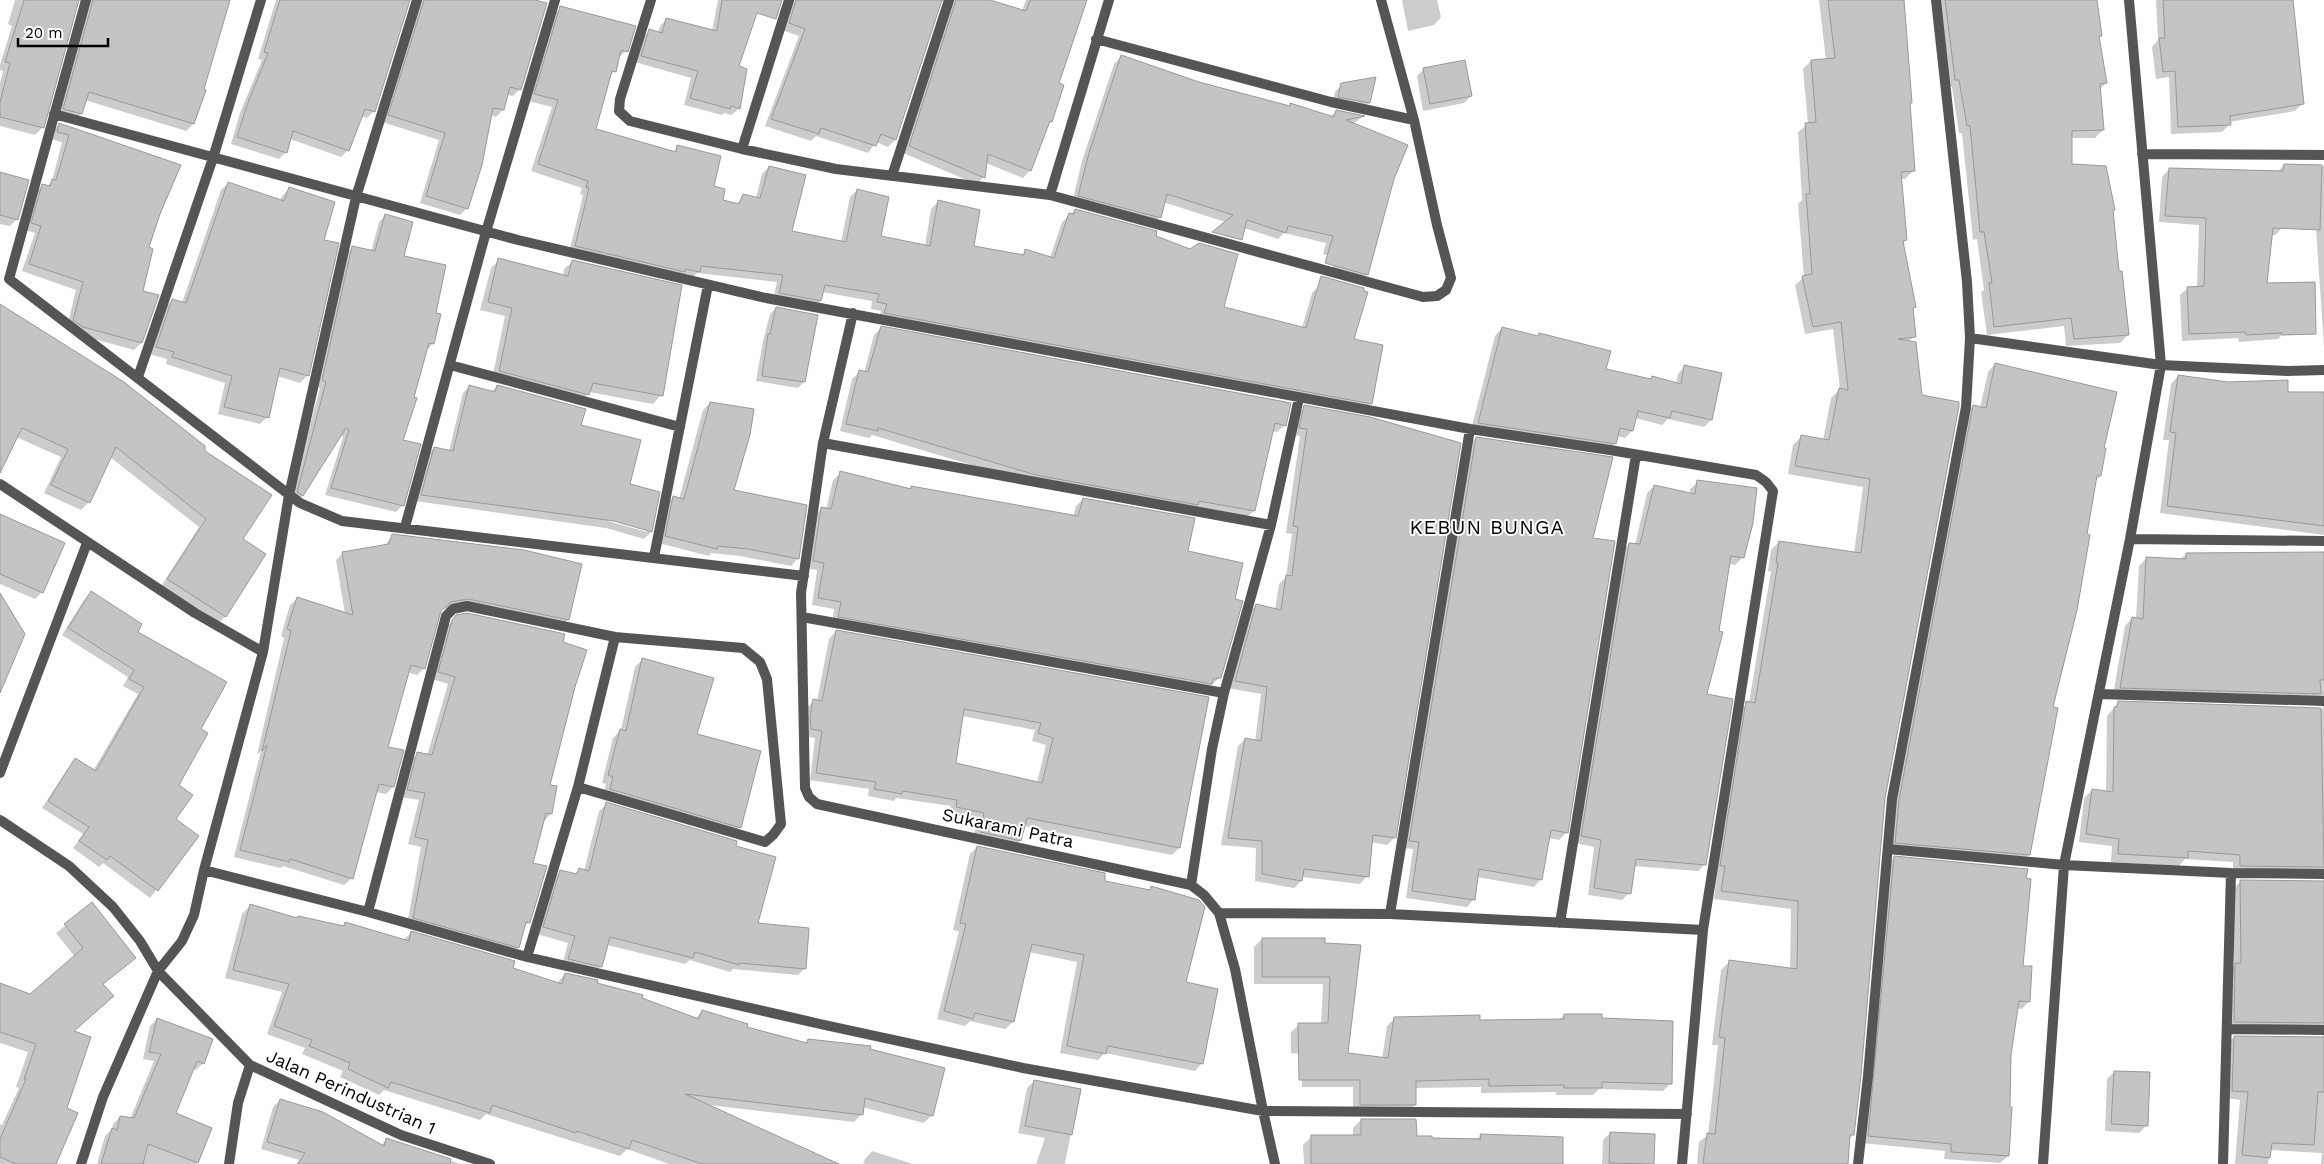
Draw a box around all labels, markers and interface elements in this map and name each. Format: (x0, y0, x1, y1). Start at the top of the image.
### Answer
scale bar (18, 15, 108, 47)
text: 20 m (25, 24, 63, 42)
district label: KEBUN BUNGA (1409, 515, 1565, 539)
street label: Sukarami Patra (940, 803, 1076, 852)
street label: Jalan Perindustrian 1 (263, 1045, 439, 1138)

